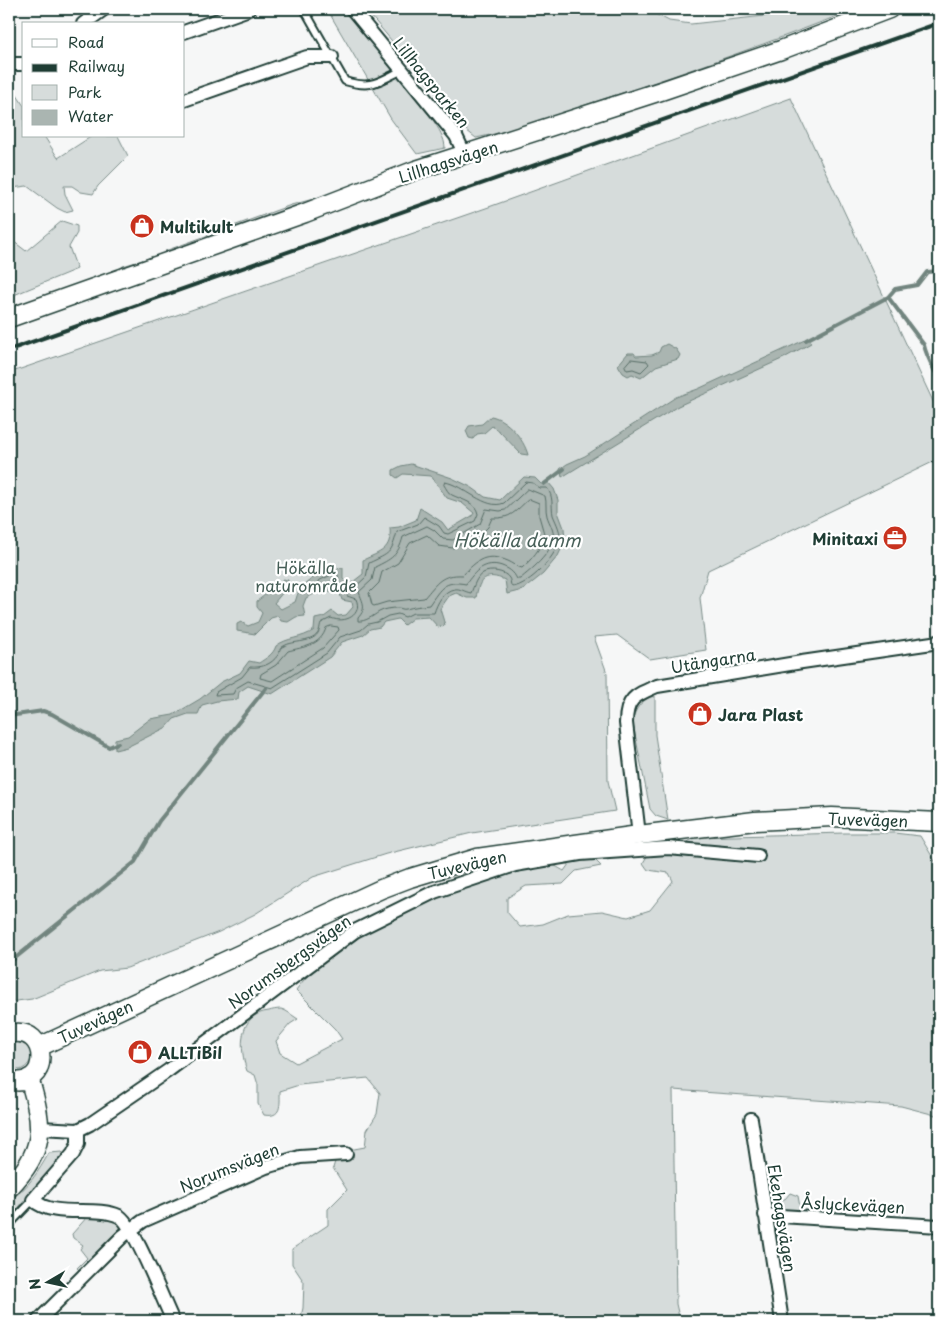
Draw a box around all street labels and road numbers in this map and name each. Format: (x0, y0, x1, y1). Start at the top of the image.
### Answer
street label: Lillhagsparken (388, 31, 476, 133)
street label: Lillhagsvägen (395, 134, 501, 188)
street label: Utängarna (669, 641, 757, 679)
street label: Tuvevägen (827, 806, 909, 832)
street label: Tuvevägen (425, 843, 509, 885)
street label: Norumsbergsvägen (223, 908, 355, 1014)
street label: Tuvevägen (54, 993, 136, 1049)
street label: Norumsvägen (176, 1136, 282, 1198)
street label: Ekehagsvägen (763, 1162, 803, 1274)
street label: Åslyckevägen (800, 1189, 906, 1219)

